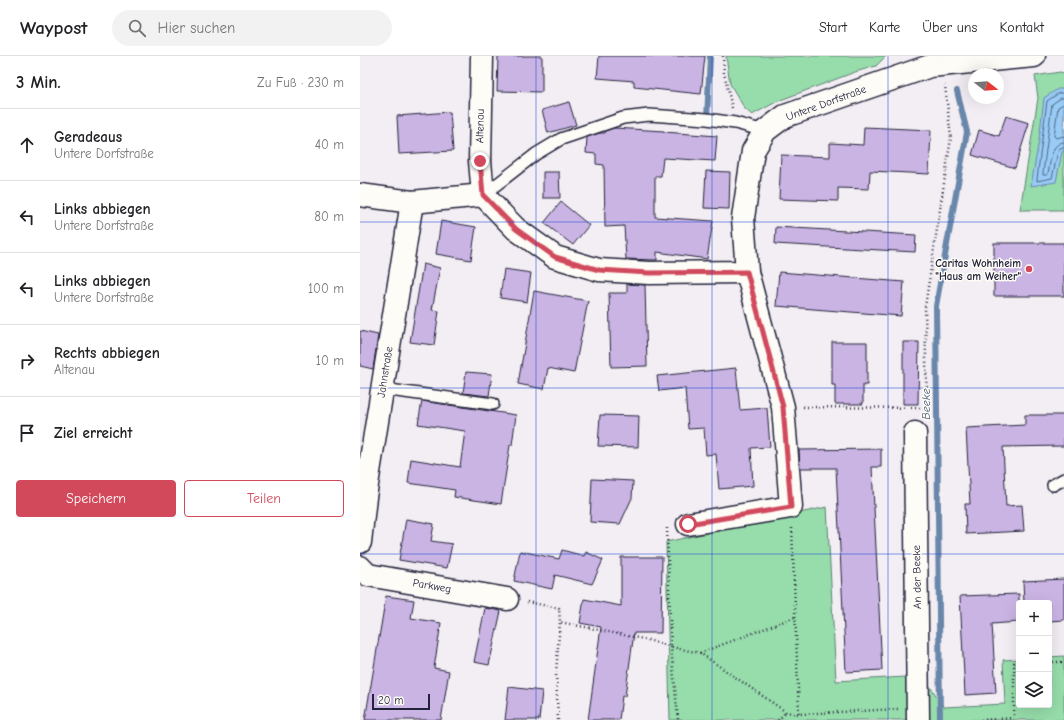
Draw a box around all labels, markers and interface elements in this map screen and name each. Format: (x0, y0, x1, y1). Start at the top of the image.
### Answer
search box (112, 10, 392, 46)
text: Waypost (20, 17, 88, 39)
icon: search (126, 17, 148, 39)
text: Hier suchen (158, 19, 235, 37)
text: Start (819, 19, 847, 36)
text: Karte (869, 19, 900, 36)
text: Über uns (922, 19, 977, 36)
text: Kontakt (999, 19, 1044, 36)
north arrow (968, 68, 1004, 104)
text: 3 Min. (16, 73, 61, 92)
text: Zu Fuß · 230 m (257, 75, 344, 90)
street label: Untere Dorfstraße (784, 82, 868, 124)
street label: Altenau (473, 109, 487, 143)
text: Geradeaus (54, 128, 122, 146)
icon: ahead (16, 134, 38, 156)
text: 40 m (315, 137, 344, 152)
text: Untere Dorfstraße (54, 146, 154, 161)
route end (471, 152, 489, 170)
text: Links abbiegen (54, 200, 151, 218)
icon: left (16, 206, 38, 228)
text: 80 m (314, 209, 344, 224)
text: Untere Dorfstraße (54, 218, 154, 233)
place label: Caritas Wohnheim "Haus am Weiher" (935, 257, 1021, 283)
marker: Caritas Wohnheim "Haus am Weiher" (1024, 264, 1034, 274)
text: Links abbiegen (54, 272, 151, 290)
icon: left (16, 278, 38, 300)
text: 100 m (308, 281, 344, 296)
text: Untere Dorfstraße (54, 290, 154, 305)
text: Rechts abbiegen (54, 344, 160, 362)
street label: Jahnstraße (375, 345, 396, 398)
icon: right (16, 350, 38, 372)
text: 10 m (316, 353, 344, 368)
text: Altenau (54, 362, 95, 377)
water label: Beeke (919, 388, 933, 420)
icon: arrive (16, 422, 38, 444)
text: Ziel erreicht (54, 424, 132, 442)
button: Speichern (16, 480, 176, 517)
button: Teilen (184, 480, 344, 517)
route start (679, 515, 697, 533)
street label: An der Beeke (910, 544, 924, 609)
street label: Parkweg (412, 576, 452, 596)
map controls (1016, 600, 1052, 708)
button: + (1016, 600, 1052, 636)
button: − (1016, 636, 1052, 672)
button: layers (1016, 672, 1052, 708)
scale bar (372, 692, 430, 711)
text: 20 m (378, 694, 403, 707)

